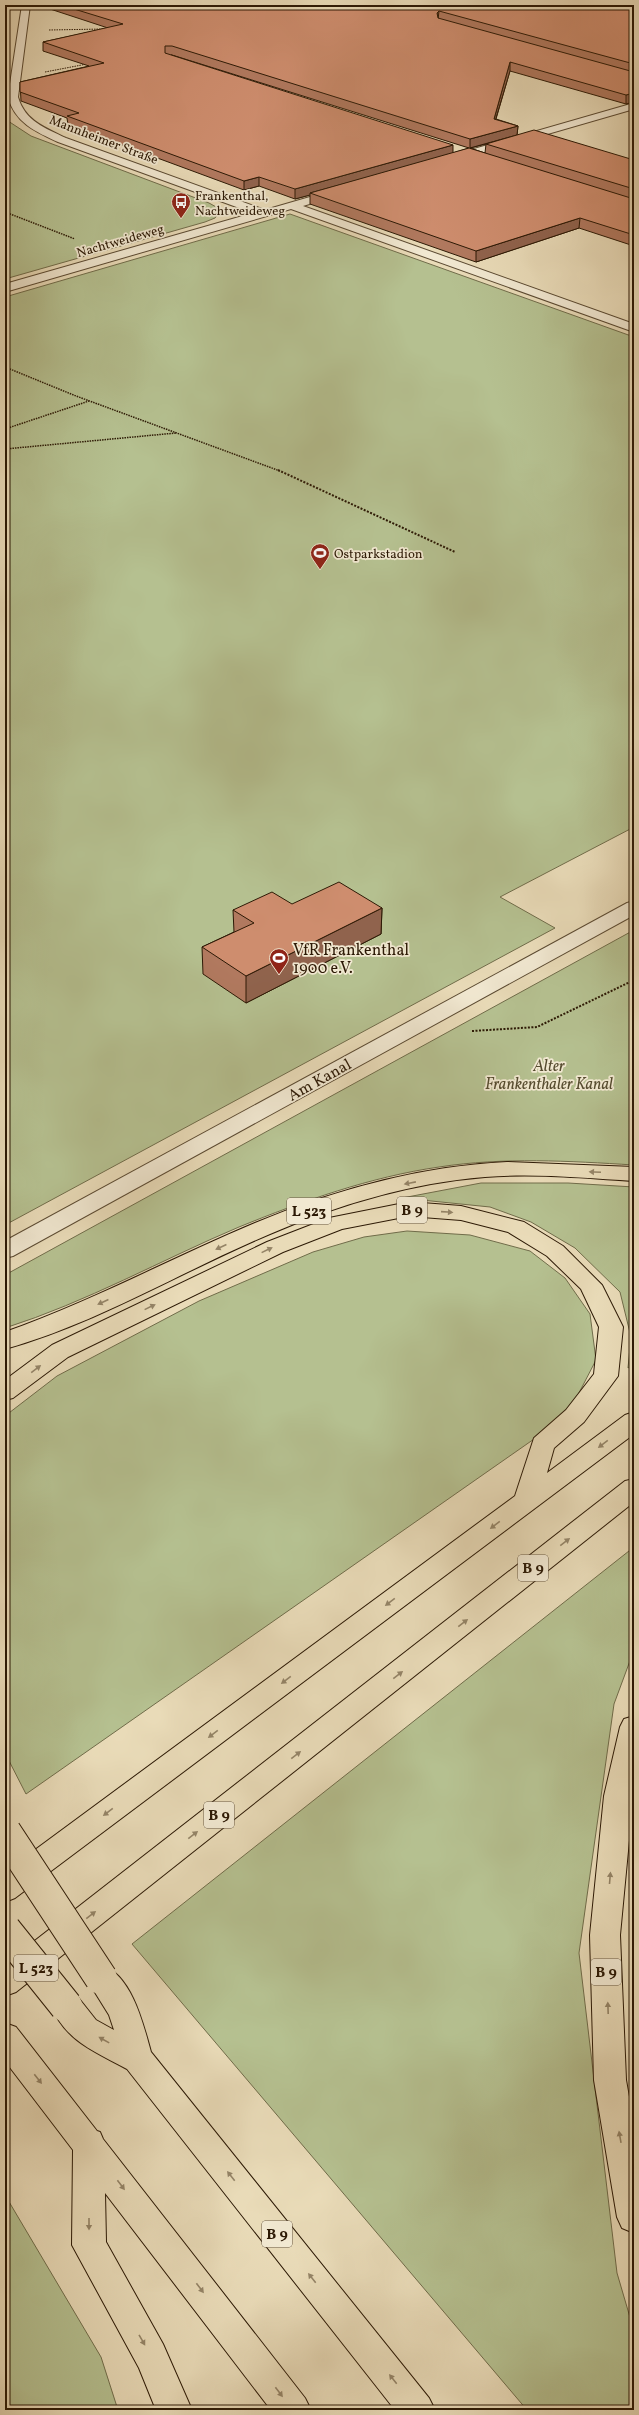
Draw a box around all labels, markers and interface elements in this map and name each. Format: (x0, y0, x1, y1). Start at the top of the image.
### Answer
street label: Mannheimer Straße (46, 112, 160, 170)
place label: Frankenthal, Nachtweideweg (195, 188, 285, 221)
bus stop icon: Frankenthal, Nachtweideweg (170, 191, 192, 219)
street label: Nachtweideweg (75, 221, 167, 263)
sports icon: Ostparkstadion (309, 542, 331, 570)
place label: Ostparkstadion (334, 546, 423, 564)
place label: VfR Frankenthal 1900 e.V. (293, 940, 409, 980)
sports icon: VfR Frankenthal 1900 e.V. (268, 947, 290, 975)
street label: Am Kanal (284, 1054, 356, 1107)
park label: Alter Frankenthaler Kanal (485, 1056, 613, 1096)
one-way arrow (588, 1169, 601, 1175)
one-way arrow (404, 1180, 416, 1186)
road number: B 9 (397, 1197, 427, 1223)
road number: L 523 (287, 1198, 331, 1224)
one-way arrow (441, 1208, 453, 1215)
one-way arrow (216, 1244, 227, 1250)
one-way arrow (262, 1247, 273, 1253)
one-way arrow (98, 1299, 109, 1305)
one-way arrow (145, 1304, 156, 1310)
one-way arrow (31, 1365, 42, 1373)
one-way arrow (597, 1440, 608, 1448)
one-way arrow (489, 1521, 500, 1529)
one-way arrow (560, 1538, 571, 1547)
road number: B 9 (518, 1555, 548, 1581)
one-way arrow (385, 1598, 395, 1606)
one-way arrow (458, 1619, 469, 1627)
one-way arrow (392, 1670, 403, 1679)
one-way arrow (280, 1675, 291, 1684)
one-way arrow (207, 1730, 218, 1738)
one-way arrow (290, 1750, 301, 1759)
road number: B 9 (204, 1802, 234, 1828)
one-way arrow (103, 1808, 114, 1816)
one-way arrow (188, 1831, 199, 1839)
one-way arrow (607, 1872, 614, 1884)
one-way arrow (85, 1911, 96, 1919)
road number: L 523 (14, 1955, 58, 1981)
road number: B 9 (591, 1959, 621, 1985)
one-way arrow (604, 2002, 611, 2014)
one-way arrow (98, 2037, 110, 2044)
one-way arrow (33, 2073, 42, 2084)
one-way arrow (617, 2131, 623, 2143)
one-way arrow (227, 2170, 235, 2181)
one-way arrow (117, 2180, 125, 2190)
one-way arrow (86, 2218, 92, 2231)
road number: B 9 (262, 2221, 292, 2247)
one-way arrow (307, 2272, 316, 2283)
one-way arrow (195, 2283, 204, 2294)
one-way arrow (139, 2334, 146, 2346)
one-way arrow (388, 2374, 397, 2385)
one-way arrow (274, 2386, 283, 2397)

